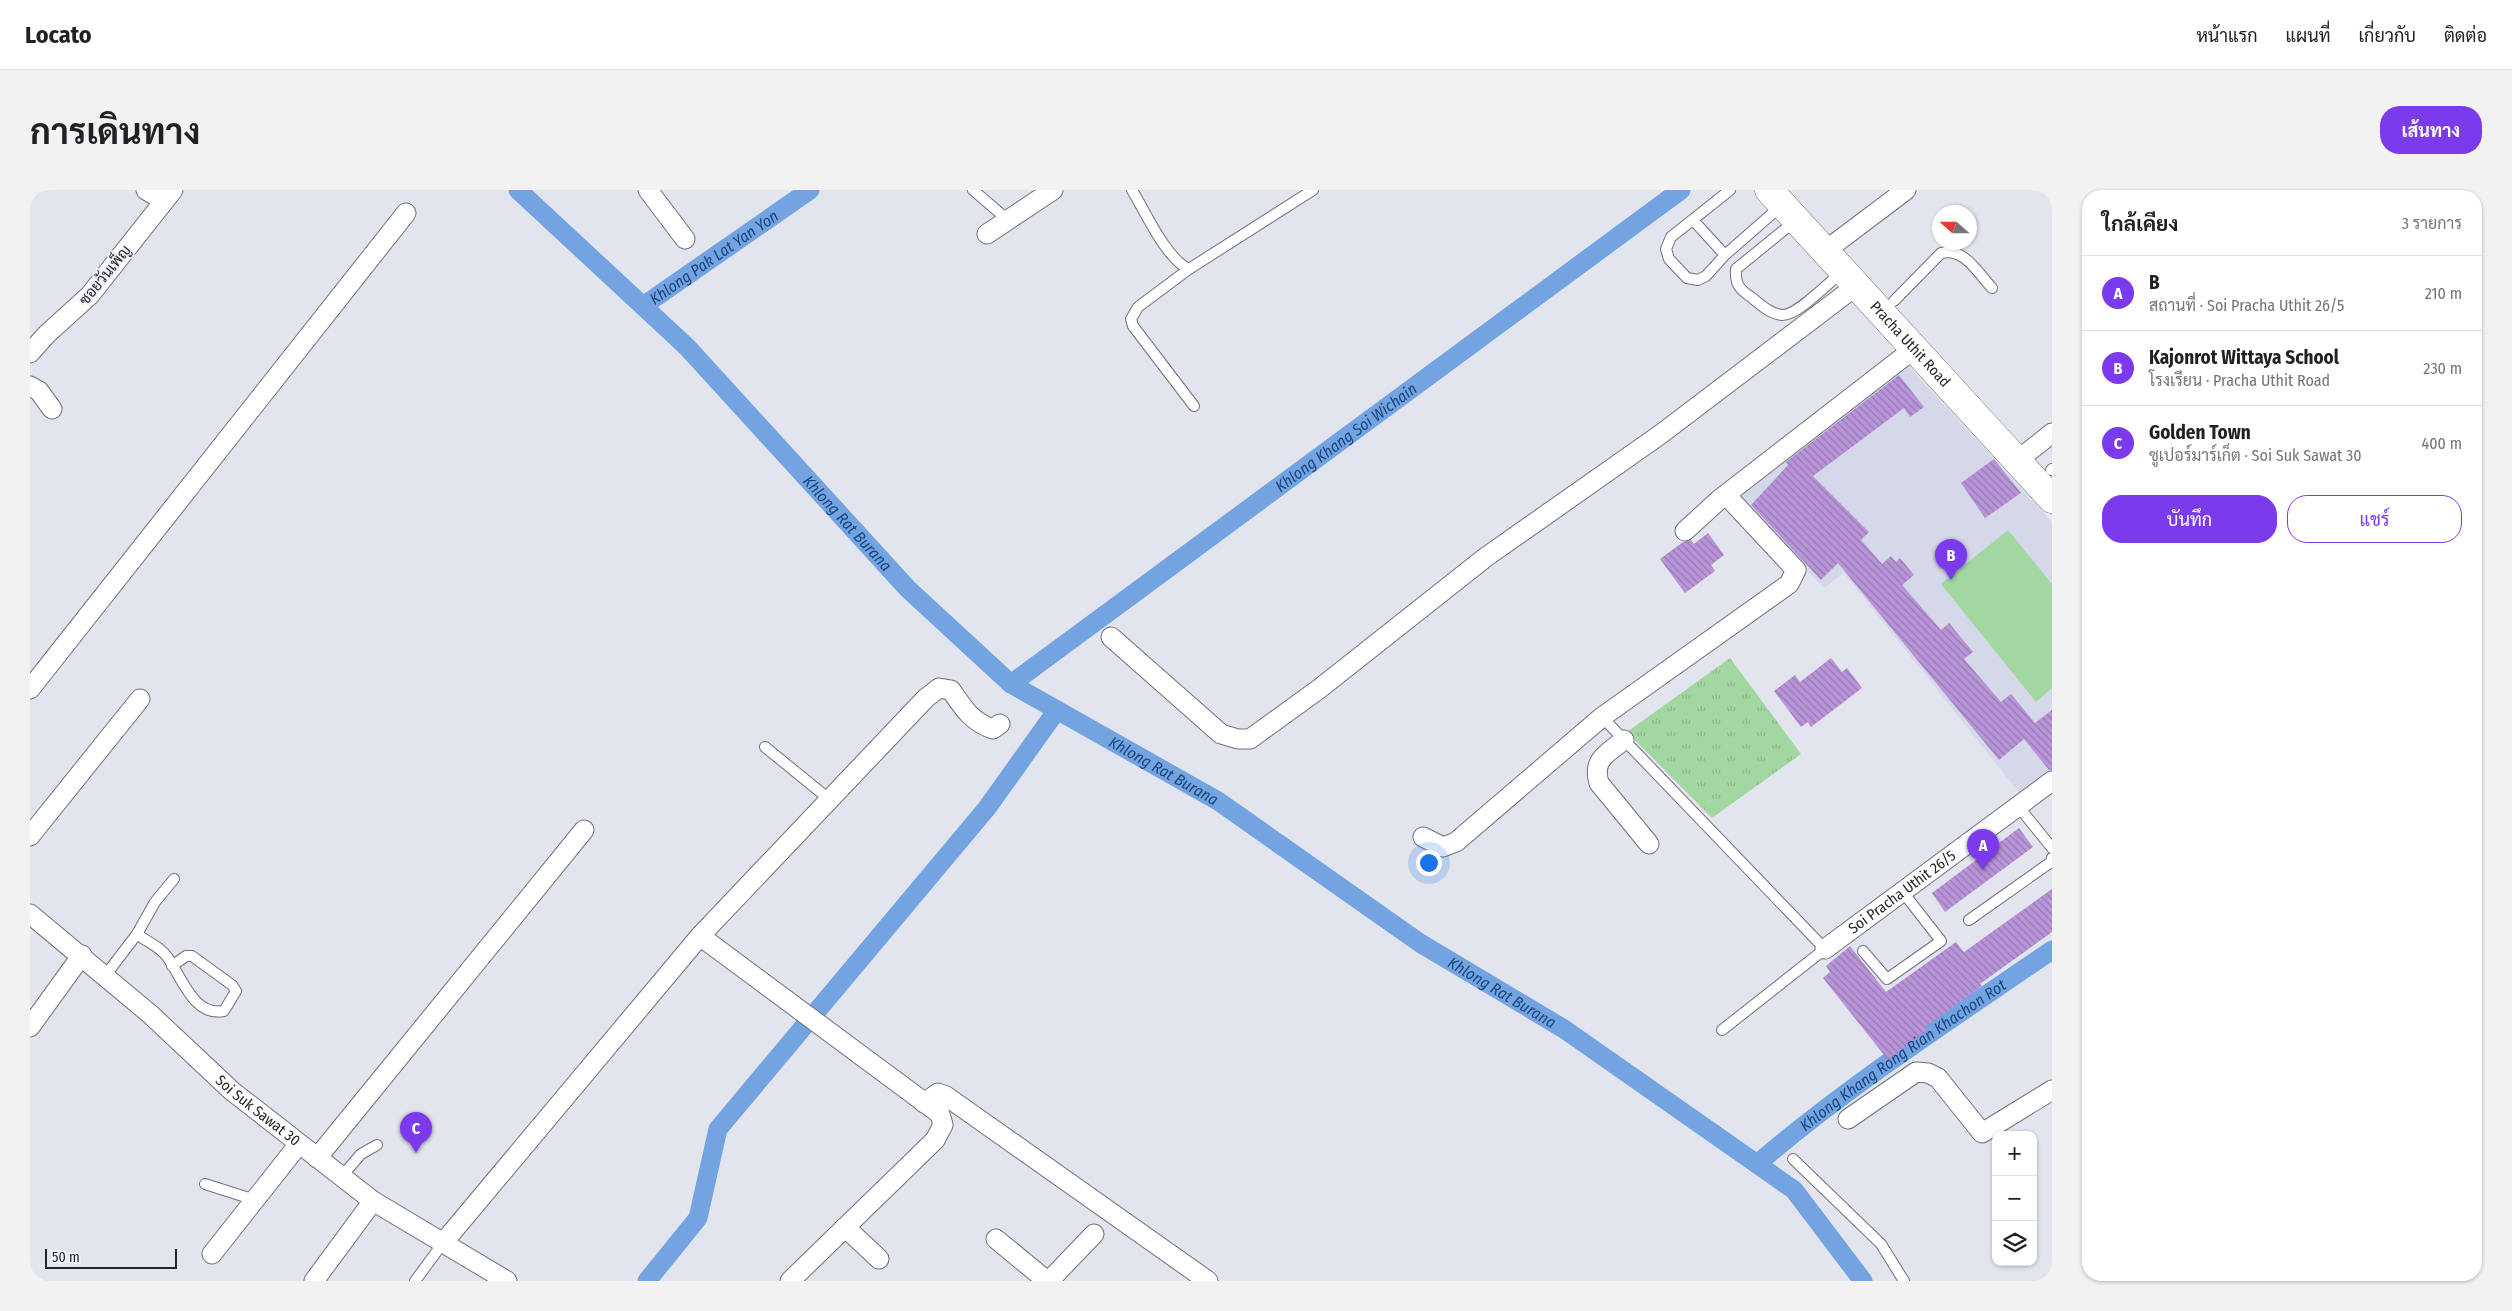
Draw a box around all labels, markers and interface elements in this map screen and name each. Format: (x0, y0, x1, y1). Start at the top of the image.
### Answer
text: Locato (25, 21, 91, 49)
text: หน้าแรก (2196, 25, 2258, 47)
text: แผนที่ (2286, 25, 2330, 47)
text: เกี่ยวกับ (2358, 25, 2416, 47)
text: ติดต่อ (2444, 25, 2487, 47)
button: เส้นทาง (2380, 106, 2482, 154)
text: การเดินทาง (30, 111, 200, 153)
north arrow (1932, 205, 1977, 250)
water label: Khlong Pak Lat Yan Yon (646, 206, 782, 309)
text: ใกล้เคียง (2102, 211, 2178, 237)
text: 3 รายการ (2402, 214, 2462, 233)
street label: ซอยวันเพ็ญ (74, 240, 135, 309)
text: B (2149, 271, 2160, 294)
text: A (2114, 284, 2122, 303)
text: 210 m (2425, 284, 2462, 303)
text: สถานที่ · Soi Pracha Uthit 26/5 (2149, 296, 2344, 315)
street label: Pracha Uthit Road (1866, 298, 1954, 391)
text: Kajonrot Wittaya School (2149, 346, 2339, 369)
text: B (2114, 359, 2122, 378)
text: 230 m (2423, 359, 2462, 378)
text: โรงเรียน · Pracha Uthit Road (2149, 371, 2330, 390)
water label: Khlong Khang Soi Wichain (1272, 379, 1421, 496)
text: Golden Town (2149, 421, 2251, 444)
text: C (2114, 434, 2122, 453)
text: 400 m (2422, 434, 2462, 453)
text: ซูเปอร์มาร์เก็ต · Soi Suk Sawat 30 (2149, 446, 2362, 465)
water label: Khlong Rat Burana (799, 472, 896, 575)
button: บันทึก (2102, 495, 2277, 543)
button: แชร์ (2287, 495, 2462, 543)
pin: B (1935, 539, 1967, 580)
water label: Khlong Rat Burana (1105, 732, 1222, 809)
pin: A (1967, 829, 1999, 870)
street label: Soi Pracha Uthit 26/5 (1845, 846, 1959, 937)
your location (1416, 850, 1442, 876)
water label: Khlong Rat Burana (1444, 953, 1559, 1032)
water label: Khlong Khang Rong Rian Khachon Rot (1796, 975, 2010, 1135)
street label: Soi Suk Sawat 30 (212, 1071, 304, 1150)
pin: C (400, 1112, 432, 1153)
map controls (1992, 1131, 2037, 1266)
button: + (1992, 1131, 2037, 1176)
button: − (1992, 1176, 2037, 1221)
button: layers (1992, 1221, 2037, 1266)
scale bar (45, 1246, 178, 1269)
text: 50 m (52, 1249, 80, 1266)

